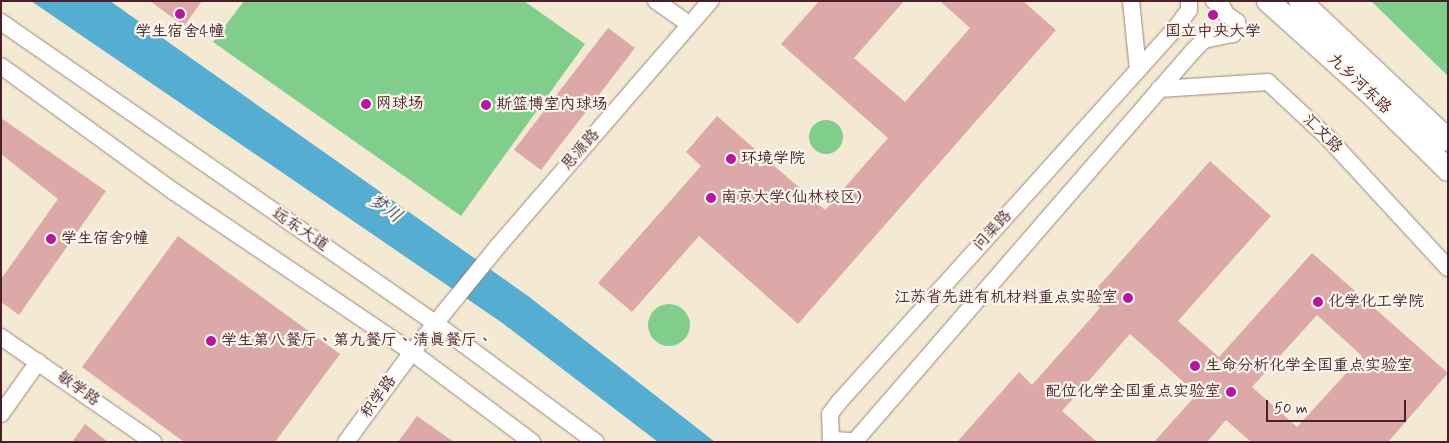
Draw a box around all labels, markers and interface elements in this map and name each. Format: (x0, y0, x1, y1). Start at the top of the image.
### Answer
marker: 学生宿舍4幢 (174, 8, 186, 20)
marker: 国立中央大学 (1207, 9, 1219, 21)
place label: 学生宿舍4幢 (135, 22, 225, 42)
place label: 国立中央大学 (1165, 22, 1261, 42)
street label: 九乡河东路 (1323, 50, 1395, 118)
place label: 网球场 (376, 94, 424, 114)
place label: 斯篮博室内球场 (496, 95, 608, 115)
marker: 网球场 (360, 98, 372, 110)
marker: 斯篮博室内球场 (480, 99, 492, 111)
street label: 汇文路 (1298, 110, 1346, 158)
street label: 思源路 (558, 126, 604, 174)
place label: 环境学院 (741, 149, 805, 169)
marker: 环境学院 (725, 153, 737, 165)
place label: 南京大学(仙林校区) (721, 188, 862, 208)
water label: 梦川 (364, 190, 406, 228)
marker: 南京大学(仙林校区) (705, 192, 717, 204)
street label: 远东大道 (268, 204, 332, 256)
street label: 问渠路 (970, 207, 1016, 255)
place label: 学生宿舍9幢 (61, 229, 149, 249)
marker: 学生宿舍9幢 (45, 233, 57, 245)
place label: 江苏省先进有机材料重点实验室 (894, 288, 1118, 308)
marker: 江苏省先进有机材料重点实验室 (1122, 292, 1134, 304)
place label: 化学化工学院 (1328, 292, 1424, 312)
marker: 化学化工学院 (1312, 296, 1324, 308)
place label: 学生第八餐厅、第九餐厅、清真餐厅、 (221, 331, 493, 351)
marker: 学生第八餐厅、第九餐厅、清真餐厅、 (205, 335, 217, 347)
place label: 生命分析化学全国重点实验室 (1205, 356, 1413, 376)
marker: 生命分析化学全国重点实验室 (1189, 360, 1201, 372)
street label: 敏学路 (53, 367, 103, 411)
street label: 积学路 (357, 372, 401, 422)
place label: 配位化学全国重点实验室 (1045, 382, 1221, 402)
marker: 配位化学全国重点实验室 (1225, 386, 1237, 398)
scale bar (1269, 390, 1409, 422)
text: 50 m (1274, 399, 1308, 419)

